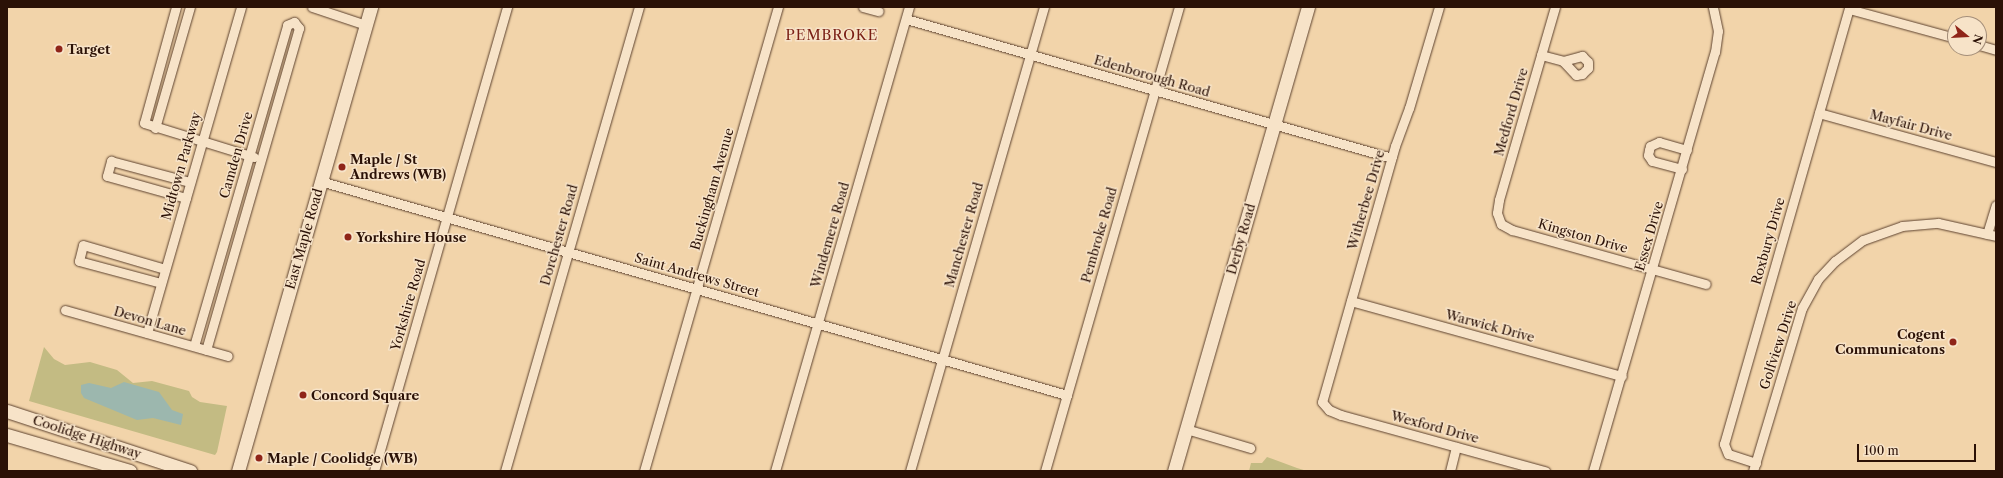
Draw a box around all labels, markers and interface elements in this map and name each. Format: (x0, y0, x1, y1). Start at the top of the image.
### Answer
north arrow (1947, 16, 1987, 56)
district label: PEMBROKE (786, 27, 878, 43)
text: N (1969, 33, 1986, 46)
place label: Target (67, 41, 110, 57)
marker: Target (54, 44, 64, 54)
street label: Edenborough Road (1092, 52, 1212, 100)
street label: Medford Drive (1491, 66, 1531, 158)
street label: Mayfair Drive (1868, 106, 1954, 144)
street label: Midtown Parkway (158, 110, 204, 222)
street label: Camden Drive (216, 110, 256, 200)
street label: Buckingham Avenue (687, 126, 737, 252)
street label: Witherbee Drive (1344, 148, 1388, 252)
place label: Maple / St Andrews (WB) (350, 152, 446, 183)
marker: Maple / St Andrews (WB) (337, 162, 347, 172)
street label: Windemere Road (807, 180, 853, 290)
street label: Manchester Road (942, 181, 986, 289)
street label: Dorchester Road (537, 183, 581, 287)
street label: Pembroke Road (1078, 185, 1120, 285)
street label: East Maple Road (282, 187, 326, 291)
street label: Roxbury Drive (1748, 195, 1788, 287)
street label: Essex Drive (1632, 199, 1666, 273)
street label: Derby Road (1223, 201, 1259, 277)
street label: Kingston Drive (1536, 216, 1630, 256)
place label: Yorkshire House (356, 229, 466, 245)
marker: Yorkshire House (343, 232, 353, 242)
street label: Saint Andrews Street (633, 250, 761, 300)
street label: Yorkshire Road (387, 257, 429, 353)
street label: Golfview Drive (1756, 298, 1800, 392)
street label: Devon Lane (112, 303, 188, 339)
street label: Warwick Drive (1444, 307, 1536, 345)
place label: Cogent Communicatons (1835, 327, 1945, 358)
marker: Cogent Communicatons (1948, 337, 1958, 347)
place label: Concord Square (311, 387, 419, 403)
marker: Concord Square (298, 390, 308, 400)
street label: Wexford Drive (1389, 408, 1481, 446)
street label: Coolidge Highway (31, 412, 143, 462)
scale bar (1859, 436, 1978, 462)
text: 100 m (1864, 443, 1899, 458)
place label: Maple / Coolidge (WB) (267, 450, 417, 466)
marker: Maple / Coolidge (WB) (254, 453, 264, 463)

